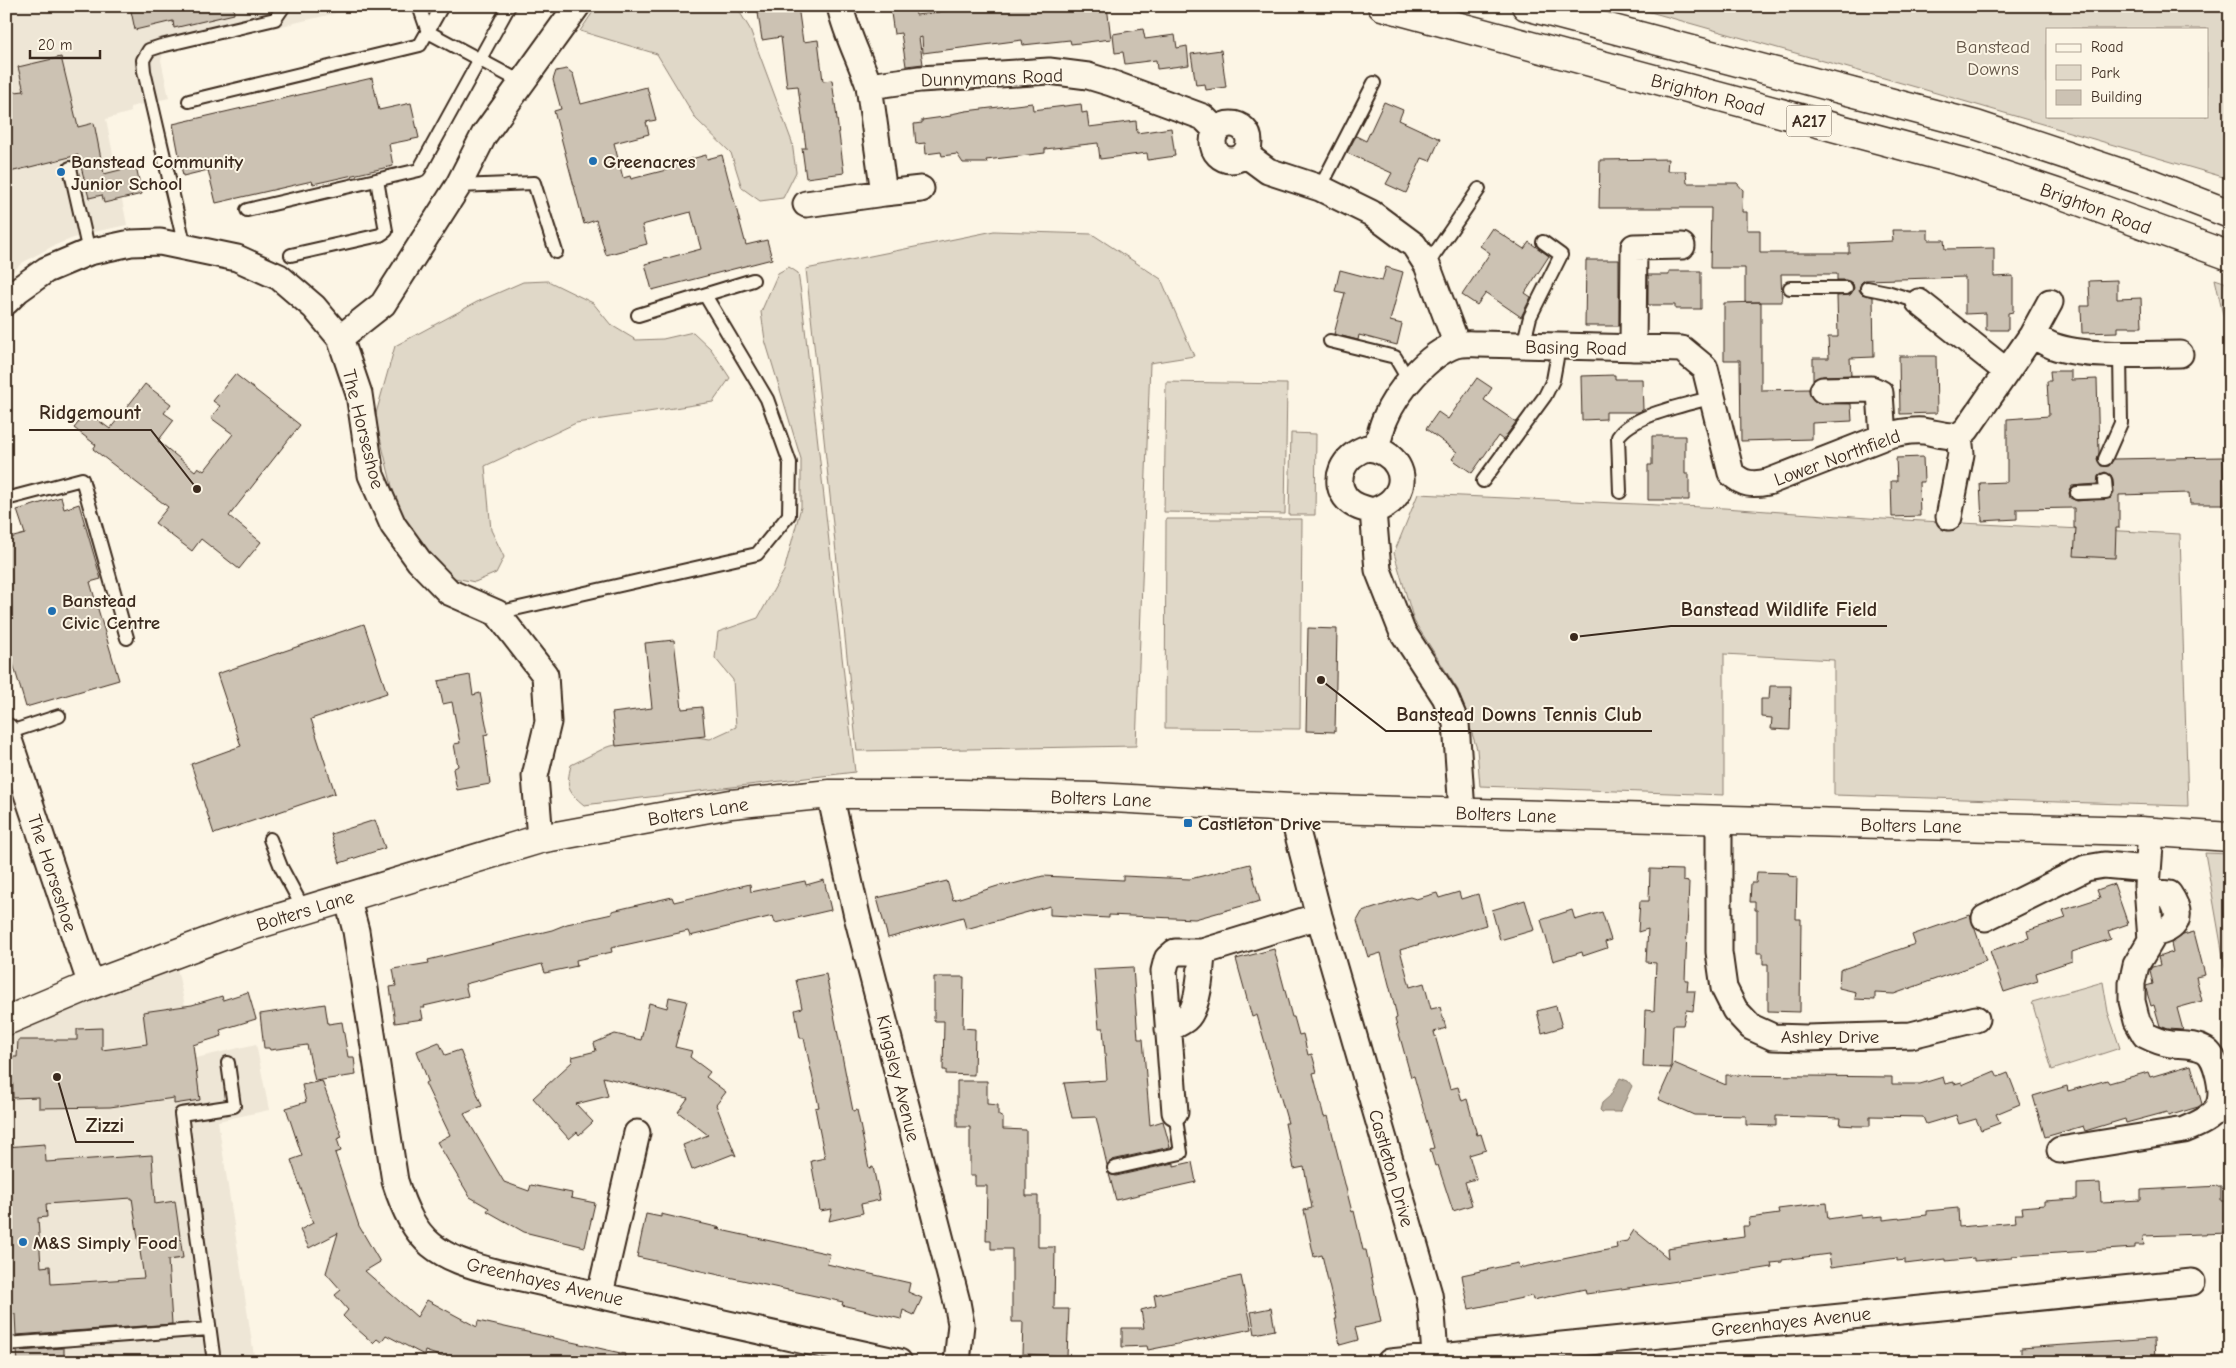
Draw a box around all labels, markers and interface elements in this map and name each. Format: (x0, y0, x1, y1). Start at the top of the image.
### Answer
scale bar (30, 28, 100, 60)
legend (2046, 28, 2208, 118)
text: 20 m (38, 36, 72, 54)
park label: Banstead Downs (1956, 36, 2030, 80)
text: Road (2091, 38, 2123, 56)
text: Park (2091, 64, 2120, 82)
street label: Dunnymans Road (920, 65, 1064, 91)
street label: Brighton Road (1649, 69, 1767, 121)
text: Building (2091, 88, 2142, 106)
road number: A217 (1786, 105, 1832, 136)
place label: Banstead Community Junior School (71, 151, 244, 195)
place label: Greenacres (603, 151, 696, 173)
marker: Greenacres (587, 155, 599, 167)
marker: Banstead Community Junior School (55, 166, 67, 178)
street label: Brighton Road (2037, 179, 2154, 239)
street label: Basing Road (1525, 336, 1627, 360)
street label: The Horseshoe (338, 367, 388, 491)
callout: Ridgemount (29, 395, 151, 430)
text: Ridgemount (39, 401, 141, 424)
street label: Lower Northfield (1771, 425, 1903, 491)
place label: Banstead Civic Centre (62, 590, 160, 634)
callout: Banstead Wildlife Field (1671, 591, 1887, 626)
text: Banstead Wildlife Field (1681, 598, 1877, 621)
marker: Banstead Civic Centre (46, 605, 58, 617)
callout: Banstead Downs Tennis Club (1386, 696, 1652, 731)
text: Banstead Downs Tennis Club (1396, 703, 1642, 726)
street label: Bolters Lane (1050, 786, 1152, 812)
street label: Bolters Lane (646, 793, 750, 831)
street label: Bolters Lane (1455, 802, 1557, 828)
street label: The Horseshoe (23, 812, 81, 935)
place label: Castleton Drive (1198, 813, 1321, 835)
street label: Bolters Lane (1860, 814, 1962, 838)
marker: Castleton Drive (1182, 817, 1194, 829)
street label: Bolters Lane (254, 886, 357, 936)
street label: Kingsley Avenue (872, 1013, 924, 1144)
street label: Ashley Drive (1781, 1026, 1879, 1048)
callout: Zizzi (76, 1107, 134, 1142)
street label: Castleton Drive (1364, 1107, 1418, 1230)
text: Zizzi (86, 1114, 124, 1137)
place label: M&S Simply Food (33, 1232, 178, 1254)
marker: M&S Simply Food (17, 1236, 29, 1248)
street label: Greenhayes Avenue (464, 1253, 625, 1311)
street label: Greenhayes Avenue (1710, 1303, 1872, 1341)

